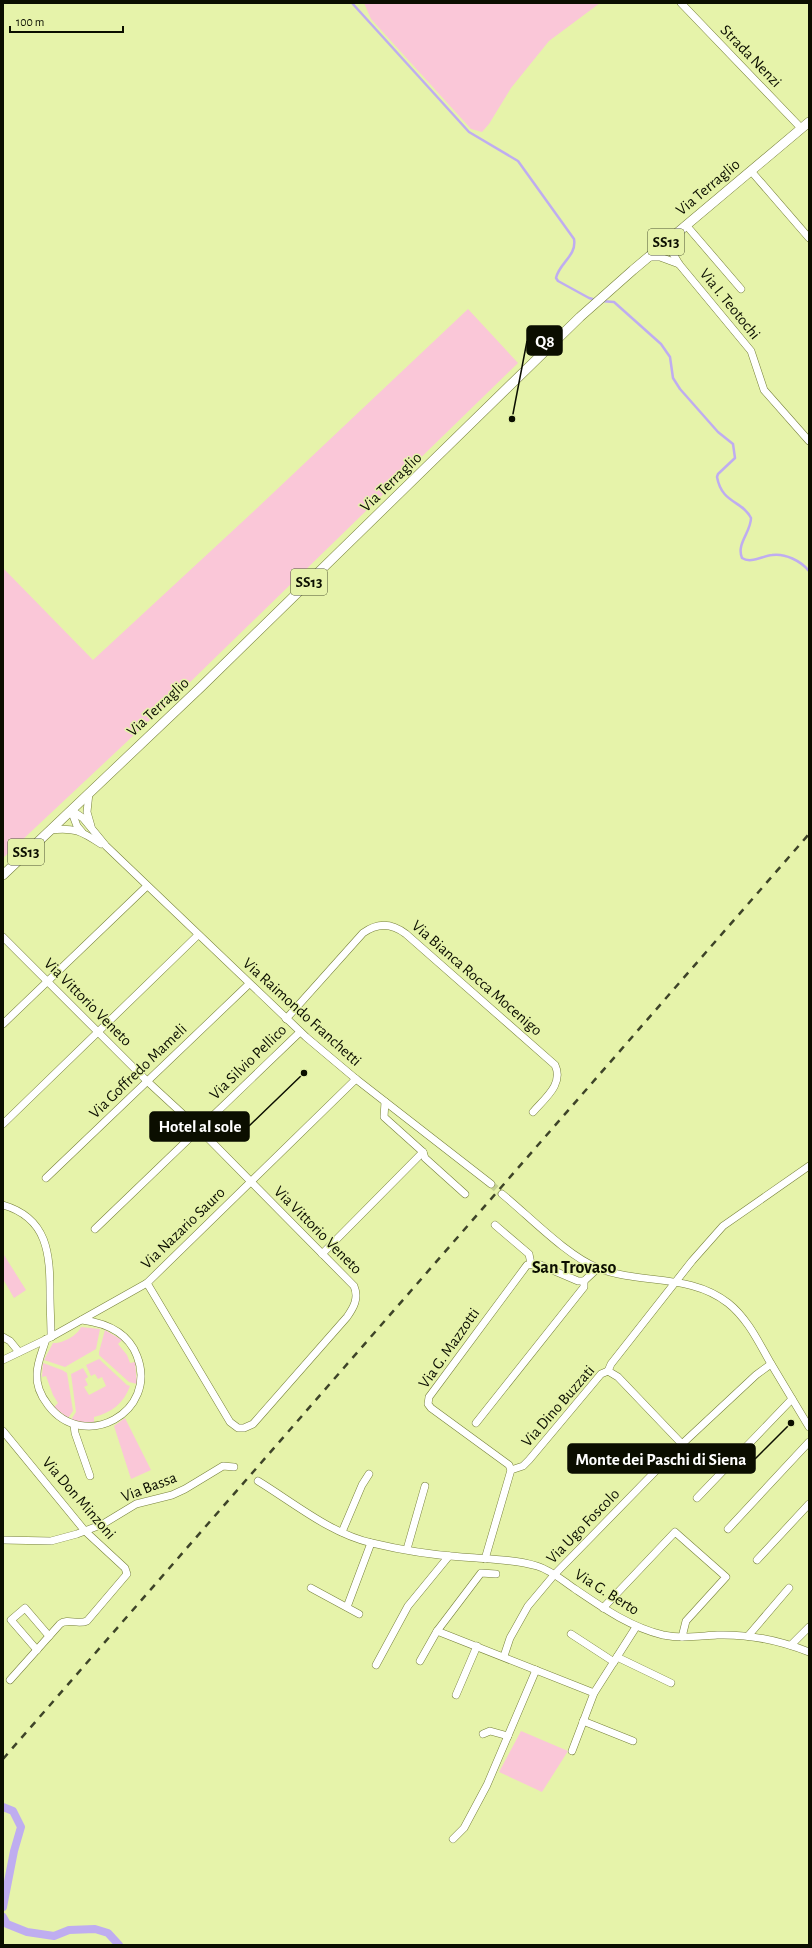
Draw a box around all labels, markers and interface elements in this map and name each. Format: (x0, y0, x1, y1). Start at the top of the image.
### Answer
scale bar (10, 8, 123, 34)
text: 100 m (16, 16, 44, 28)
street label: Strada Nenzi (717, 22, 785, 90)
street label: Via Terraglio (673, 156, 743, 218)
road number: SS13 (648, 229, 684, 255)
street label: Via I. Teotochi (697, 265, 763, 343)
callout: Q8 (527, 326, 562, 355)
text: Q8 (535, 333, 555, 351)
street label: Via Terraglio (357, 449, 425, 515)
road number: SS13 (291, 569, 327, 595)
street label: Via Terraglio (124, 674, 192, 739)
road number: SS13 (8, 839, 44, 865)
street label: Via Bianca Rocca Mocenigo (409, 917, 545, 1039)
street label: Via Vittorio Veneto (41, 955, 135, 1049)
street label: Via Raimondo Franchetti (240, 955, 364, 1069)
street label: Via Goffredo Mameli (86, 1021, 190, 1121)
street label: Via Silvio Pellico (206, 1021, 290, 1103)
callout: Hotel al sole (150, 1112, 249, 1141)
text: Hotel al sole (158, 1118, 242, 1135)
street label: Via Vittorio Veneto (271, 1183, 365, 1277)
street label: Via Nazario Sauro (138, 1184, 228, 1272)
district label: San Trovaso (532, 1259, 616, 1277)
street label: Via G. Mazzotti (416, 1305, 482, 1391)
street label: Via Dino Buzzati (518, 1362, 598, 1450)
callout: Monte dei Paschi di Siena (568, 1444, 755, 1473)
text: Monte dei Paschi di Siena (575, 1451, 747, 1468)
street label: Via Don Minzoni (39, 1454, 119, 1542)
street label: Via Bassa (119, 1469, 179, 1505)
street label: Via Ugo Foscolo (543, 1485, 623, 1567)
street label: Via G. Berto (572, 1566, 642, 1618)

